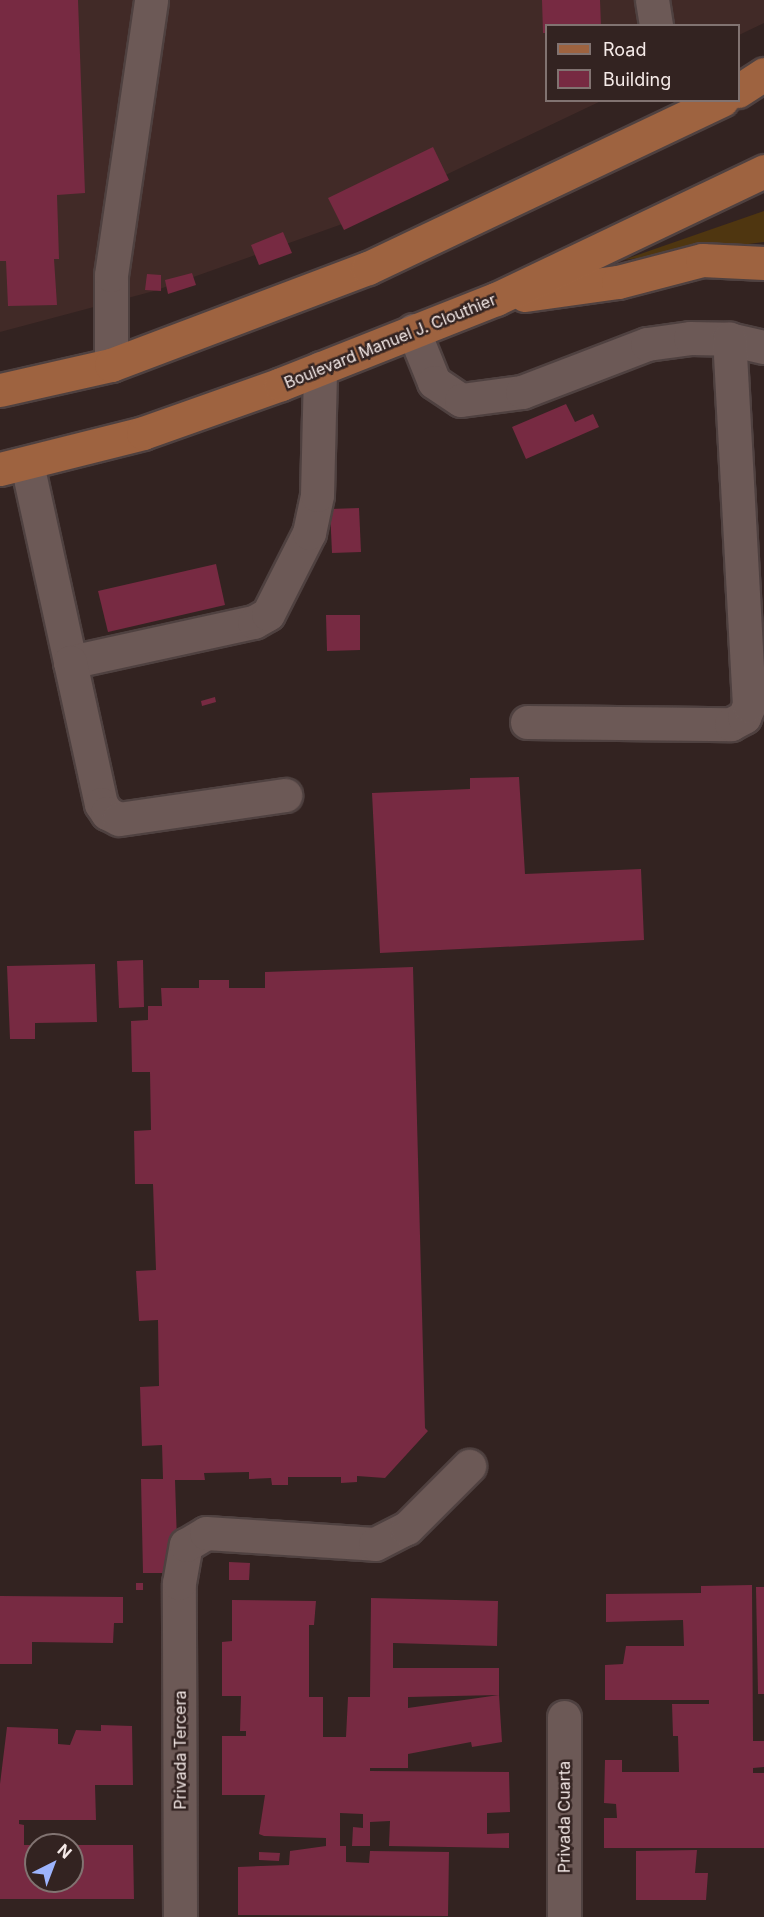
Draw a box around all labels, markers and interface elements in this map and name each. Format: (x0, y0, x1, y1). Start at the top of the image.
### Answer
legend (545, 24, 740, 102)
text: Road (603, 39, 646, 60)
text: Building (603, 69, 671, 90)
street label: Boulevard Manuel J. Clouthier (281, 290, 499, 392)
street label: Privada Tercera (170, 1690, 190, 1810)
street label: Privada Cuarta (554, 1761, 574, 1873)
north arrow (24, 1833, 84, 1893)
text: N (53, 1840, 76, 1863)

